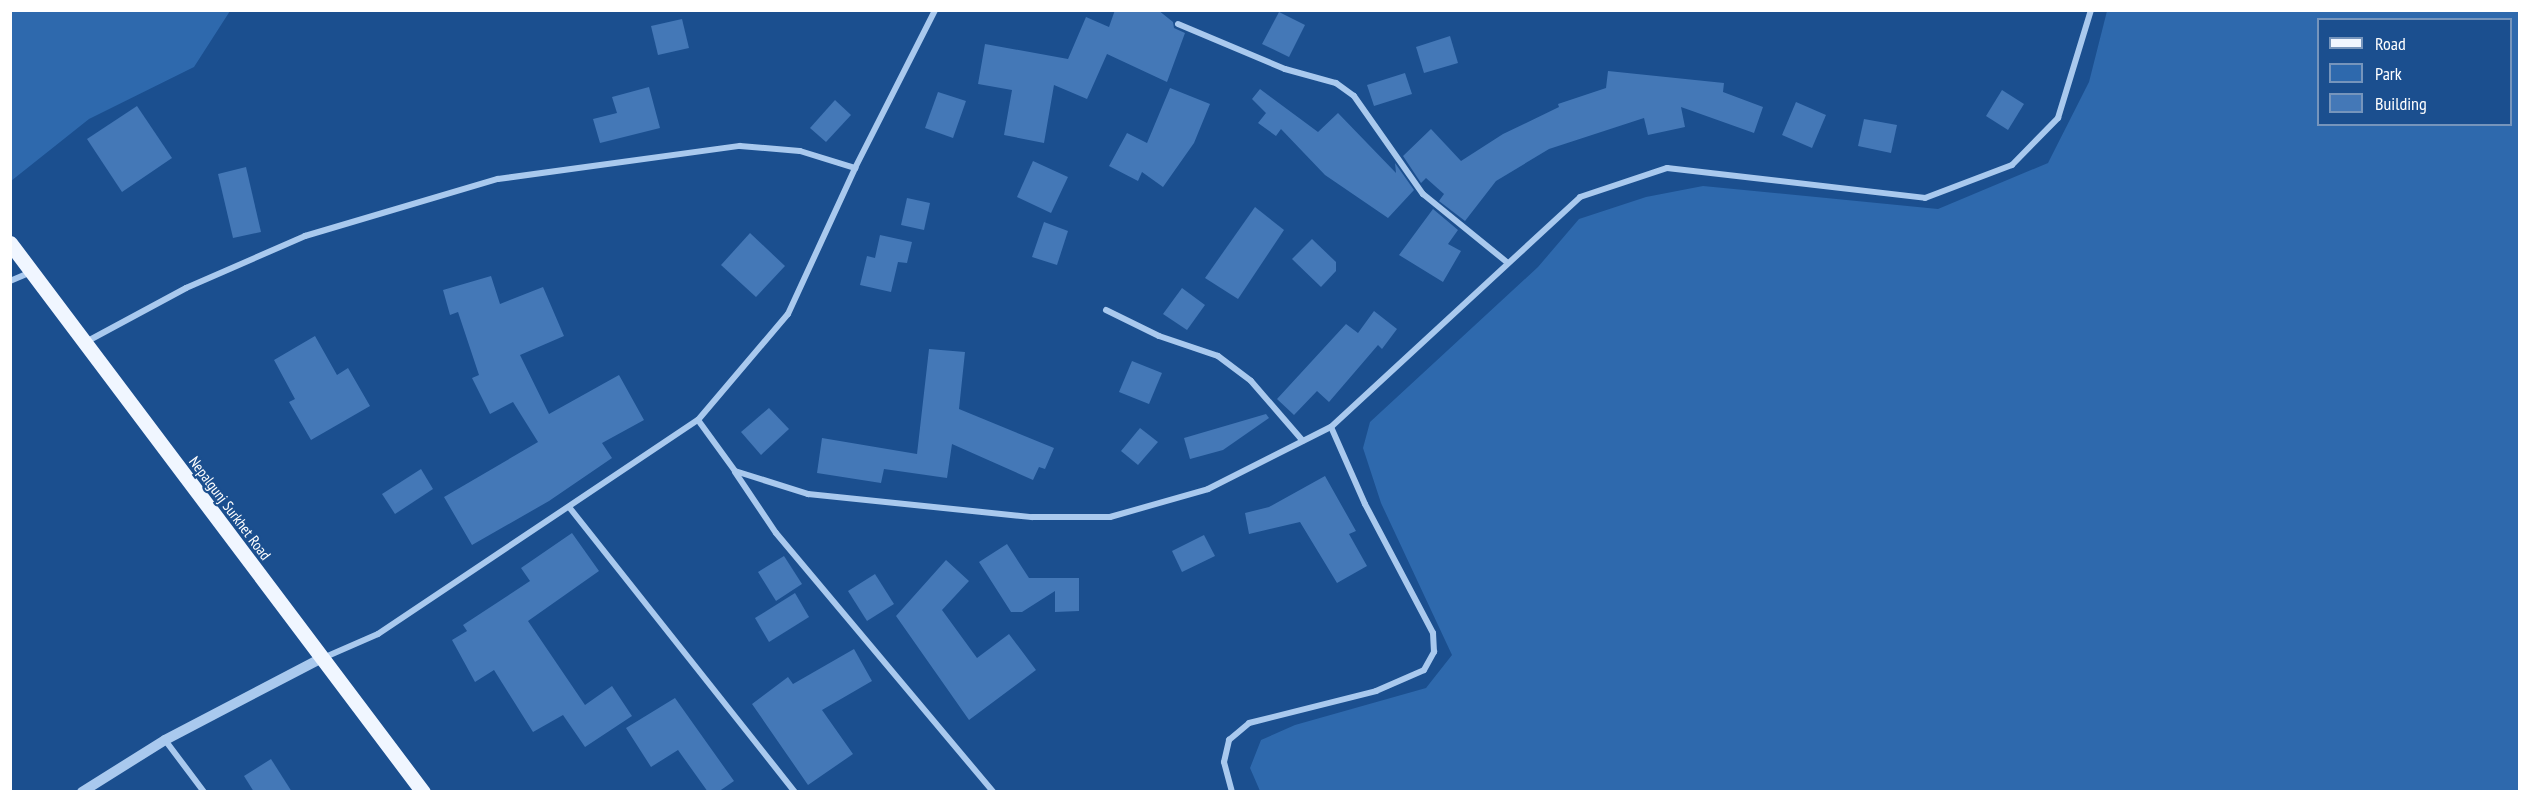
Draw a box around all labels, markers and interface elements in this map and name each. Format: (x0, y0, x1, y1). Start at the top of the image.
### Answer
legend (2317, 18, 2512, 126)
text: Road (2375, 32, 2406, 55)
text: Park (2375, 62, 2402, 85)
text: Building (2375, 92, 2427, 115)
street label: Nepalgunj Surkhet Road (185, 453, 275, 563)

